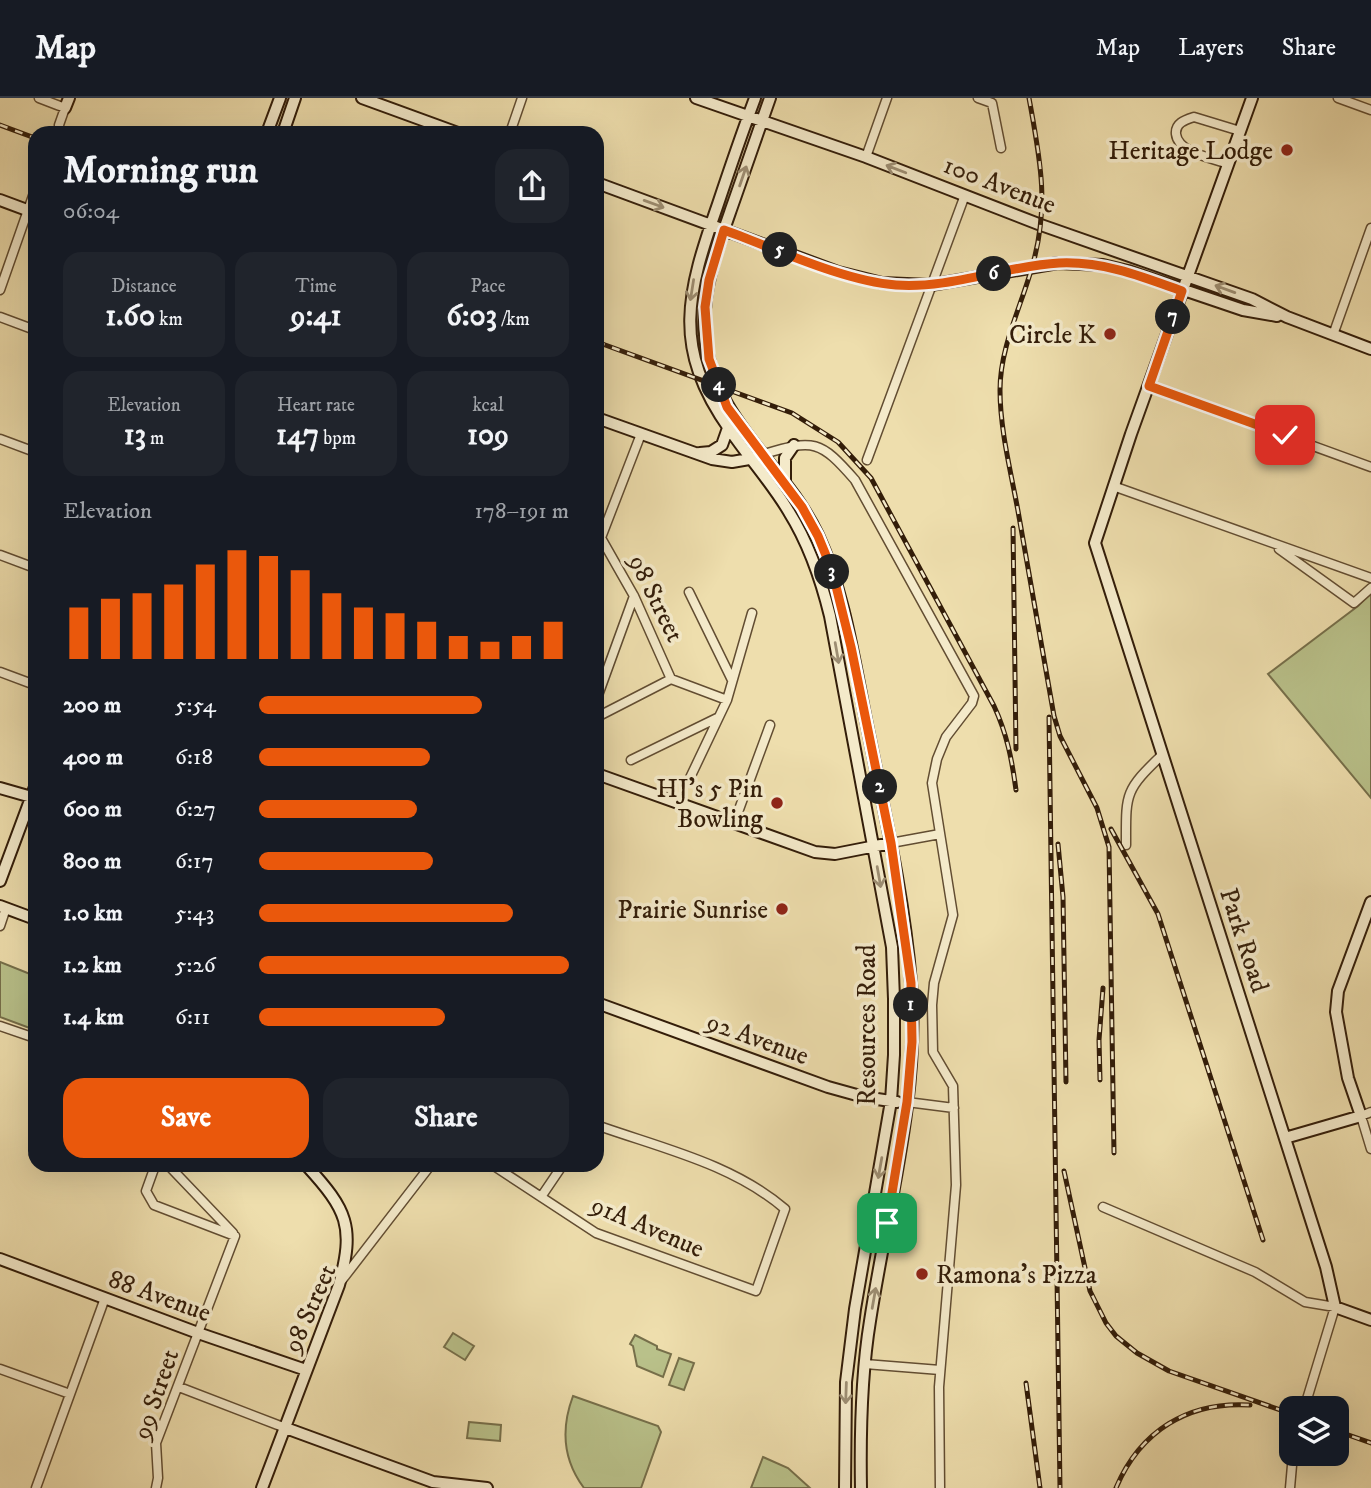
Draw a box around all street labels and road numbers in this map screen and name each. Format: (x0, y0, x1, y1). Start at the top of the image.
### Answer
street label: 100 Avenue (938, 149, 1060, 222)
street label: 98 Street (620, 548, 691, 648)
street label: Park Road (1211, 884, 1276, 997)
street label: Resources Road (851, 944, 884, 1106)
street label: 92 Avenue (700, 1005, 813, 1073)
street label: 91A Avenue (584, 1188, 709, 1266)
street label: 98 Street (276, 1259, 344, 1360)
street label: 88 Avenue (104, 1263, 215, 1330)
street label: 99 Street (125, 1345, 187, 1446)

